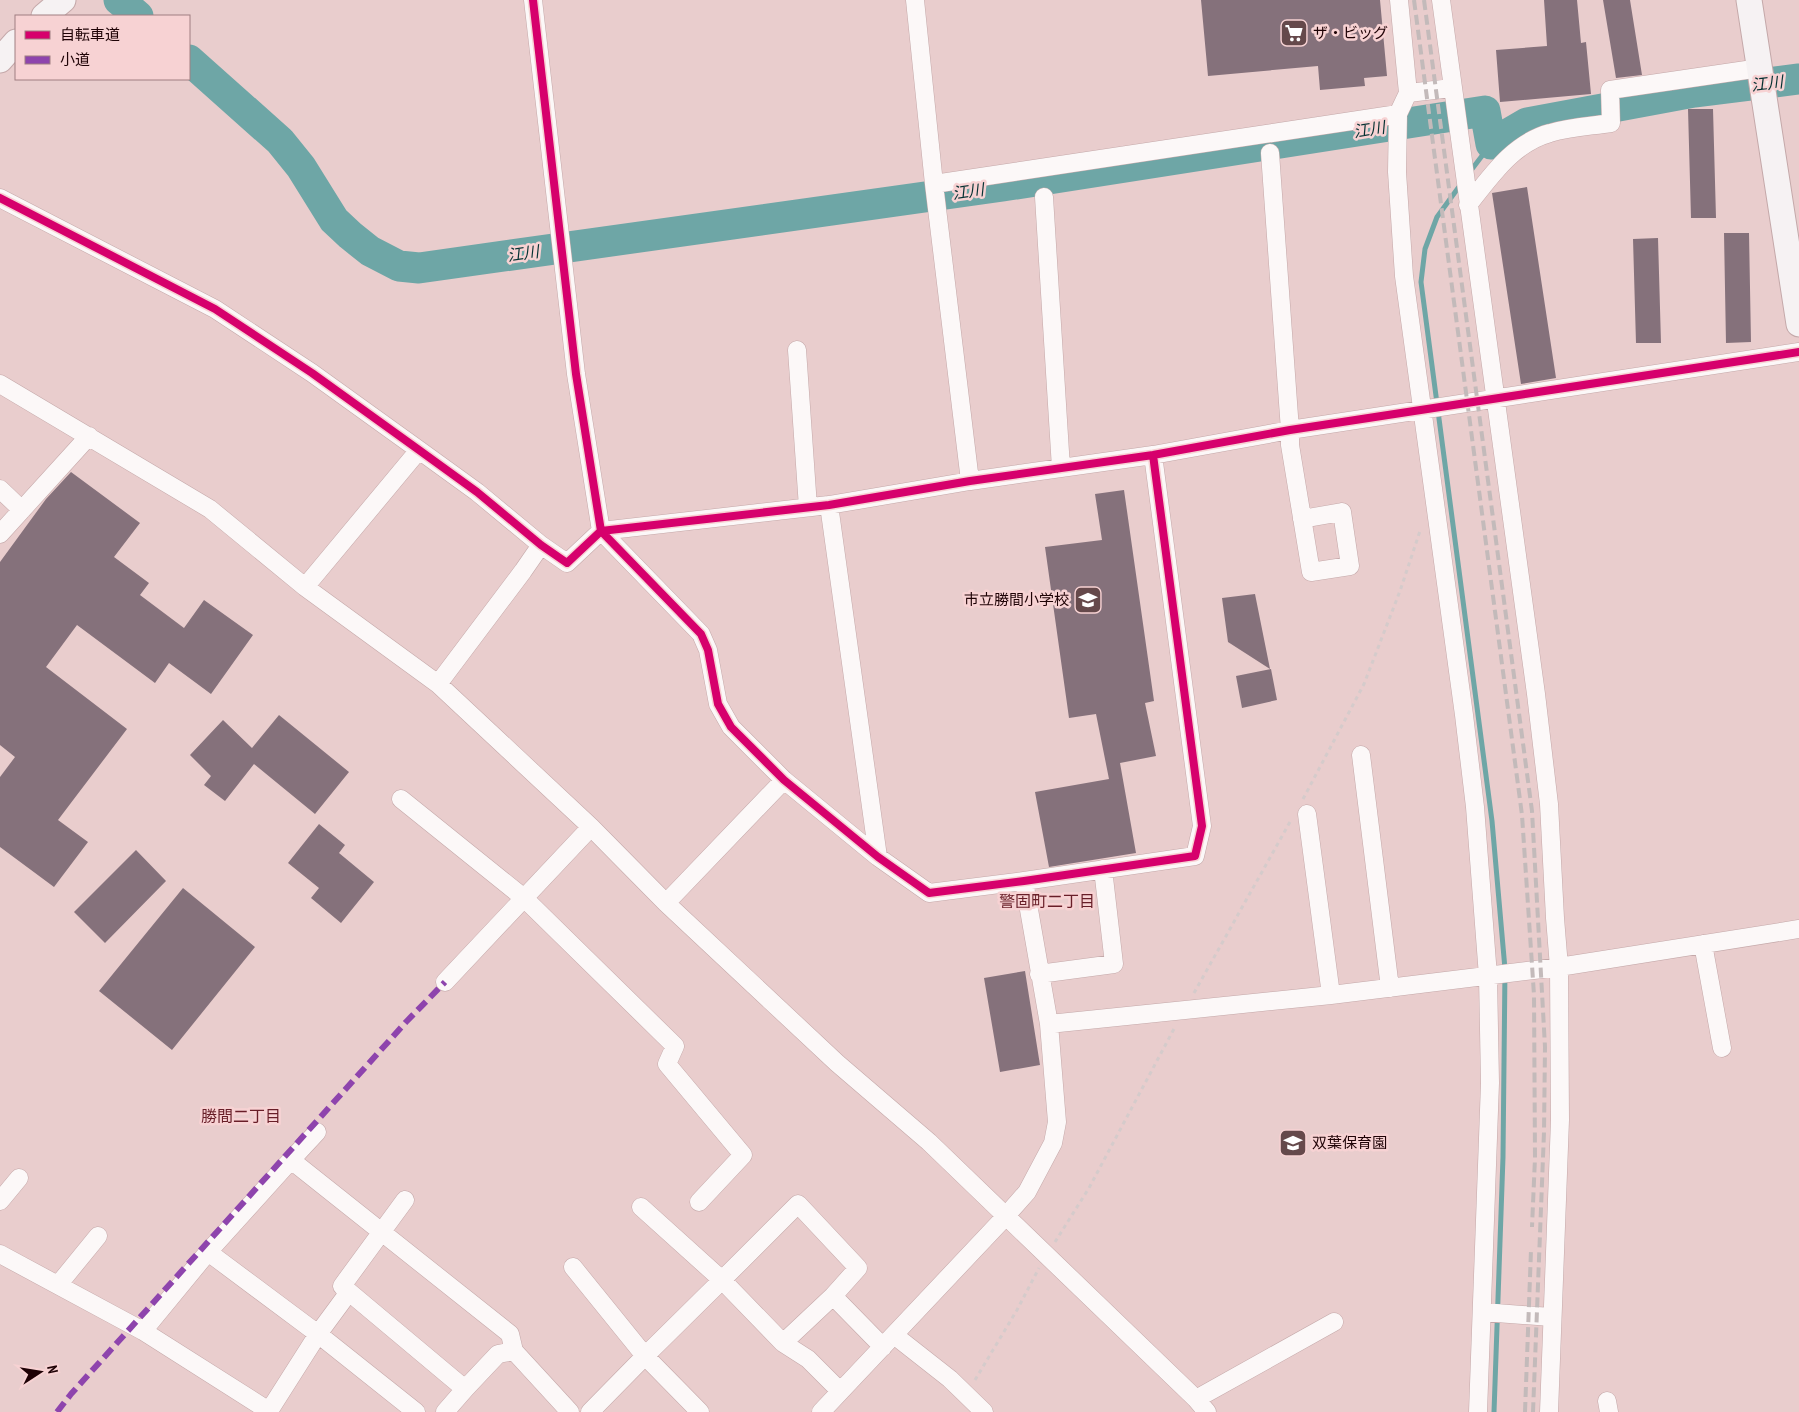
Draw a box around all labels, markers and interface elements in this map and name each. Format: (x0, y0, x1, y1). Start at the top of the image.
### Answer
legend (15, 15, 190, 80)
supermarket icon: ザ・ビッグ (1279, 18, 1309, 48)
place label: ザ・ビッグ (1313, 23, 1388, 42)
text: 自転車道 (60, 25, 120, 44)
text: 小道 (60, 50, 90, 69)
water label: 江川 (1750, 71, 1786, 95)
water label: 江川 (1352, 116, 1388, 141)
water label: 江川 (951, 179, 987, 203)
water label: 江川 (506, 241, 542, 265)
school or university icon: 市立勝間小学校 (1073, 585, 1103, 615)
place label: 市立勝間小学校 (964, 590, 1069, 609)
district label: 警固町二丁目 (999, 891, 1095, 911)
district label: 勝間二丁目 (201, 1106, 281, 1126)
school or university icon: 双葉保育園 (1278, 1128, 1308, 1158)
place label: 双葉保育園 (1312, 1133, 1387, 1152)
north arrow (15, 1347, 65, 1397)
text: N (43, 1364, 62, 1375)

